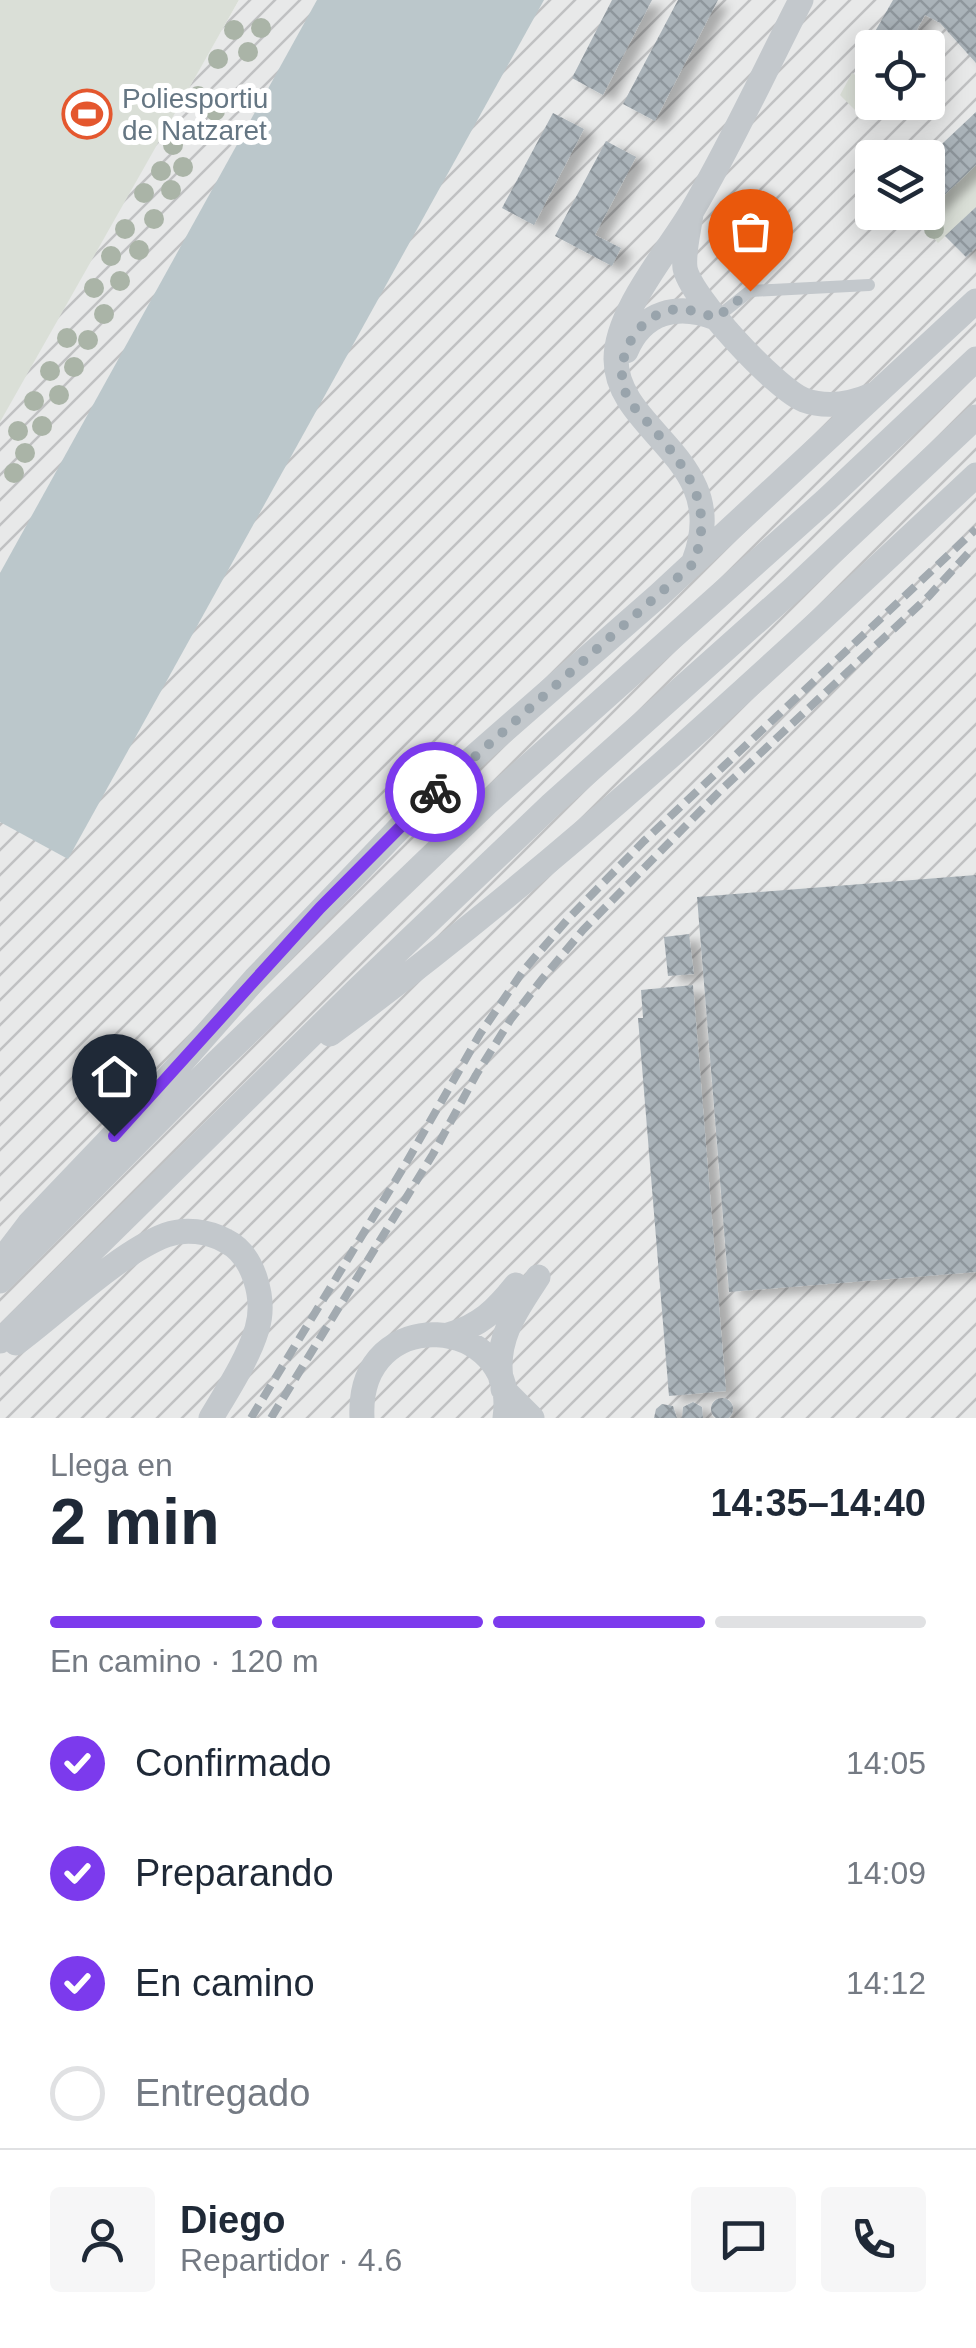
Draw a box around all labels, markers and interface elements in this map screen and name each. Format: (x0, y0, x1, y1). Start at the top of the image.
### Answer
map controls (855, 30, 945, 230)
button: locate (855, 30, 945, 120)
place label: Poliesportiu de Natzaret (122, 83, 268, 146)
sports icon: Poliesportiu de Natzaret (61, 88, 113, 140)
button: layers (855, 140, 945, 230)
pin (708, 189, 793, 292)
icon: bag (723, 204, 778, 259)
courier (385, 742, 485, 842)
icon: bike (408, 765, 463, 820)
pin (72, 1034, 157, 1137)
icon: home (87, 1049, 142, 1104)
text: Llega en (50, 1447, 173, 1483)
text: 14:35–14:40 (710, 1482, 926, 1524)
text: 2 min (50, 1485, 220, 1558)
text: En camino · 120 m (50, 1643, 319, 1679)
icon: check (50, 1736, 105, 1791)
text: Confirmado (135, 1742, 331, 1784)
text: 14:05 (846, 1745, 926, 1781)
icon: check (50, 1846, 105, 1901)
text: Preparando (135, 1852, 334, 1894)
text: 14:09 (846, 1855, 926, 1891)
icon: check (50, 1956, 105, 2011)
text: En camino (135, 1962, 315, 2004)
text: 14:12 (846, 1965, 926, 2001)
text: Entregado (135, 2072, 310, 2114)
button: person (50, 2187, 155, 2292)
button: chat (691, 2187, 796, 2292)
button: phone (821, 2187, 926, 2292)
text: Diego (180, 2199, 286, 2241)
text: Repartidor · 4.6 (180, 2242, 402, 2278)

